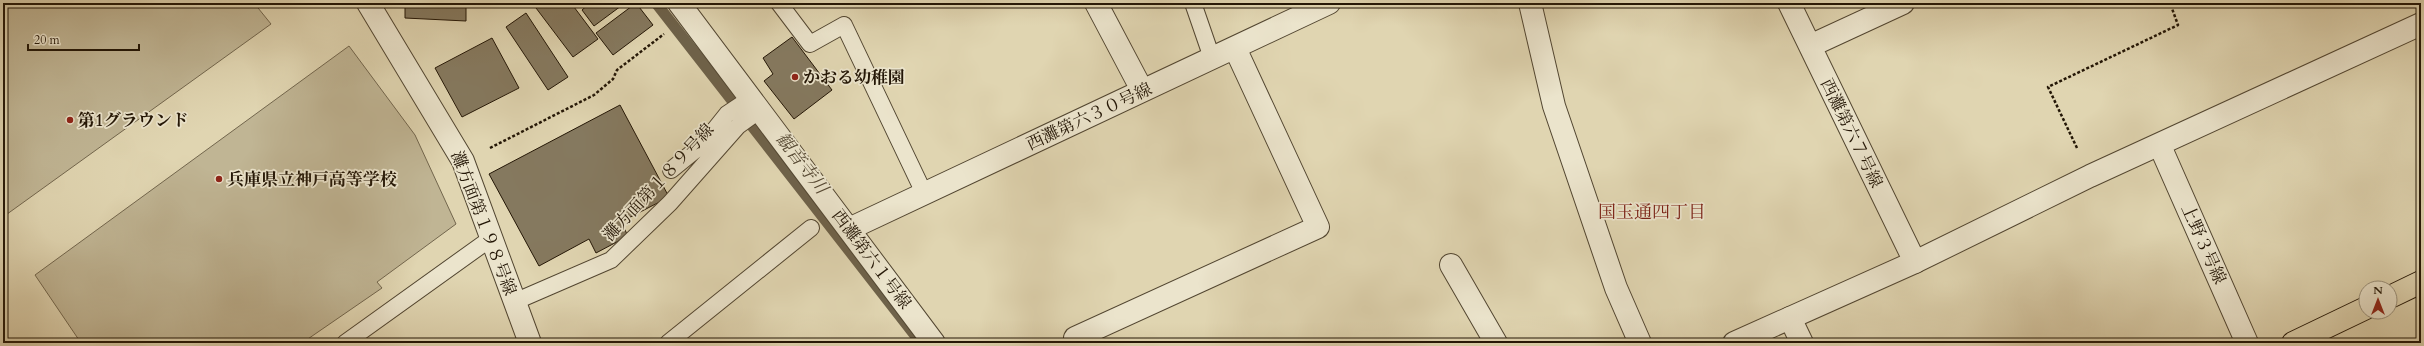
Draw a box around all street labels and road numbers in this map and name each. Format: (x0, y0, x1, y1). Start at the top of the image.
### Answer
street label: 西灘第六７号線 (1815, 75, 1888, 192)
street label: 西灘第六３０号線 (1023, 77, 1156, 156)
street label: 灘方面第１８９号線 (598, 119, 719, 246)
street label: 灘方面第１９８号線 (445, 148, 522, 299)
street label: 上野３号線 (2176, 201, 2231, 288)
street label: 西灘第六１号線 (827, 205, 917, 314)

